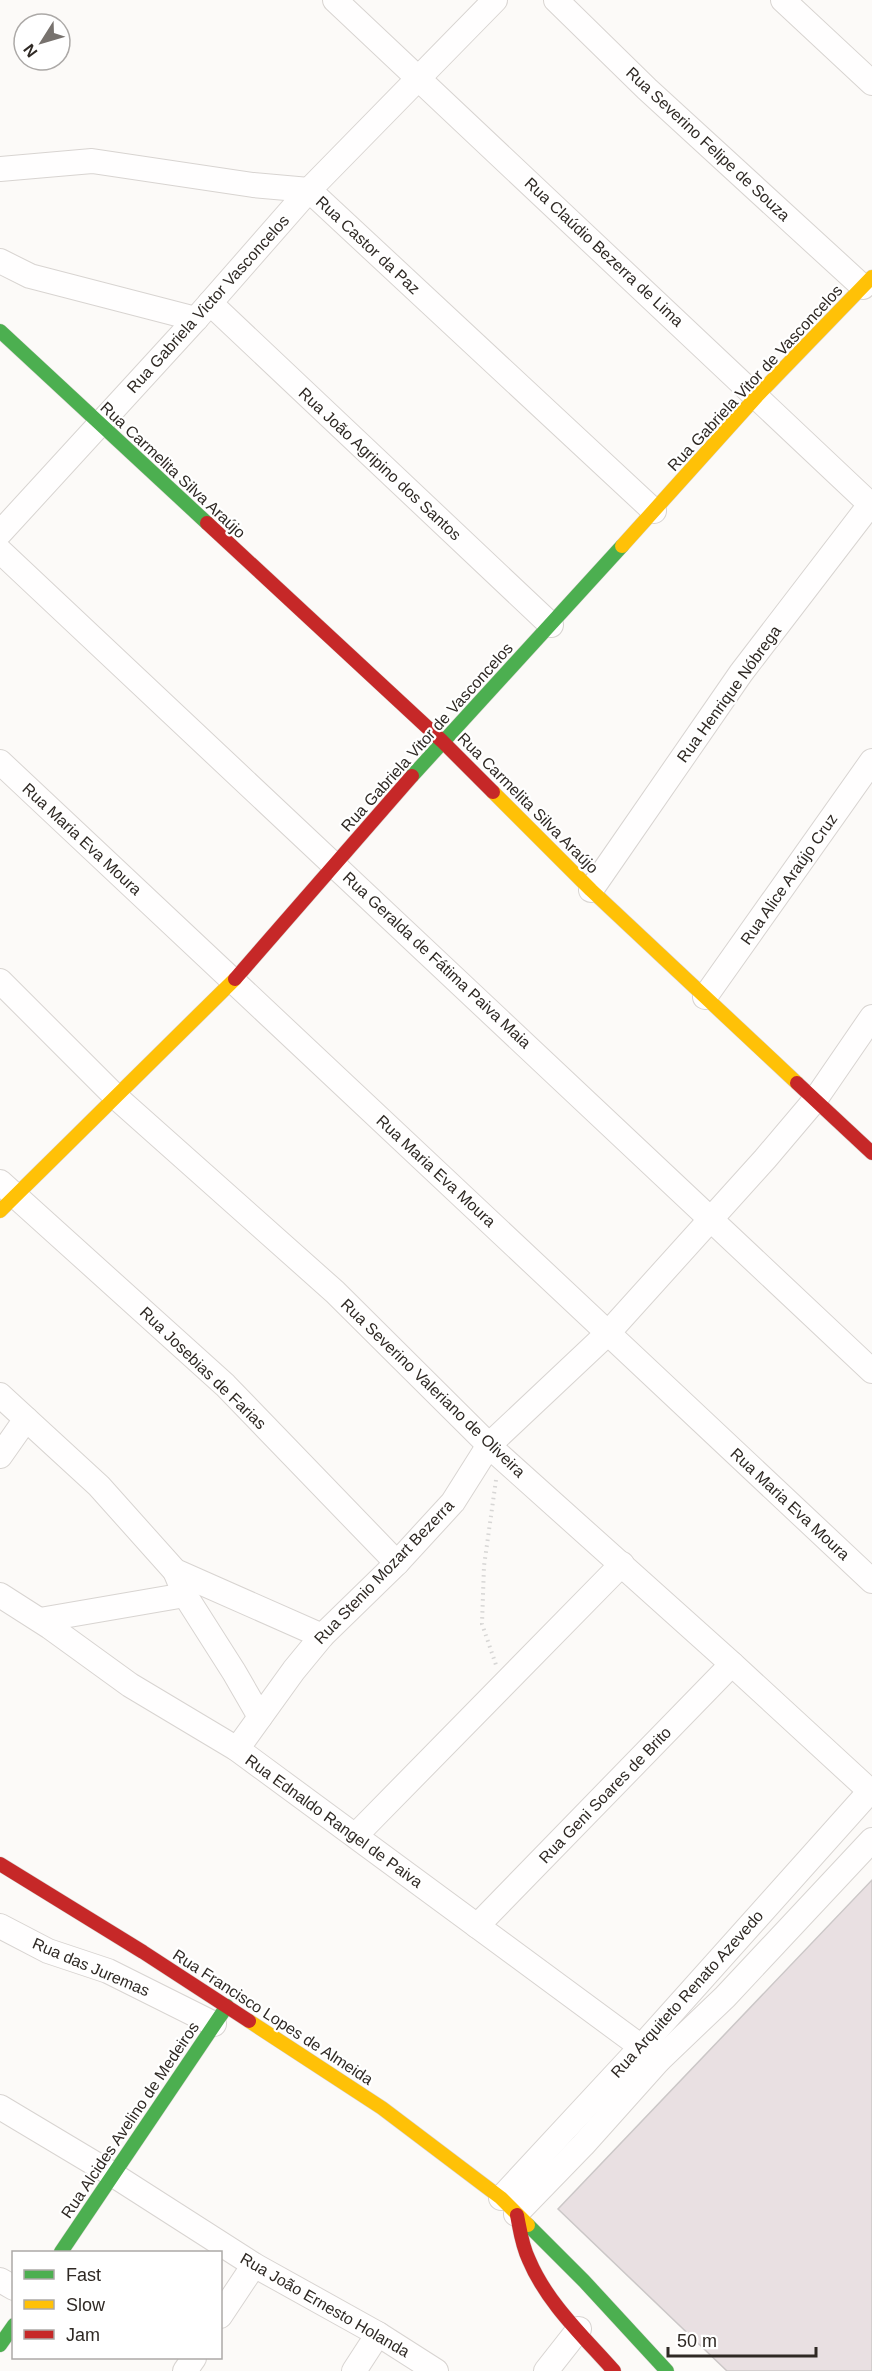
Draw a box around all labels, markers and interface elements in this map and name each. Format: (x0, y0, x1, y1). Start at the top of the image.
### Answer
north arrow (12, 12, 72, 72)
text: N (20, 41, 41, 60)
street label: Rua Severino Felipe de Souza (623, 64, 793, 224)
street label: Rua Claúdio Bezerra de Lima (521, 174, 687, 330)
street label: Rua Castor da Paz (313, 193, 423, 297)
street label: Rua Gabriela Victor Vasconcelos (124, 212, 292, 396)
street label: Rua Gabriela Vitor de Vasconcelos (664, 282, 846, 474)
street label: Rua João Agripino dos Santos (295, 384, 465, 544)
street label: Rua Carmelita Silva Araújo (97, 399, 249, 541)
street label: Rua Henrique Nóbrega (674, 622, 784, 766)
street label: Rua Gabriela Vitor de Vasconcelos (338, 639, 516, 835)
street label: Rua Carmelita Silva Araújo (454, 729, 602, 877)
street label: Rua Maria Eva Moura (19, 780, 145, 898)
street label: Rua Alice Araújo Cruz (737, 810, 841, 948)
street label: Rua Geralda de Fátima Paiva Maia (340, 869, 534, 1051)
street label: Rua Maria Eva Moura (373, 1112, 499, 1230)
street label: Rua Severino Valeriano de Oliveira (338, 1295, 528, 1481)
street label: Rua Josebias de Farias (137, 1304, 269, 1432)
street label: Rua Maria Eva Moura (727, 1445, 853, 1563)
street label: Rua Stenio Mozart Bezerra (311, 1497, 457, 1647)
street label: Rua Geni Soares de Brito (536, 1723, 675, 1866)
street label: Rua Ednaldo Rangel de Paiva (242, 1751, 426, 1891)
street label: Rua Arquiteto Renato Azevedo (607, 1907, 767, 2081)
street label: Rua das Juremas (30, 1935, 152, 1999)
street label: Rua Francisco Lopes de Almeida (170, 1946, 376, 2088)
street label: Rua Alcides Avelino de Medeiros (58, 2019, 202, 2221)
street label: Rua João Ernesto Holanda (238, 2250, 413, 2360)
legend (12, 2251, 222, 2359)
text: Fast (66, 2265, 101, 2285)
text: Slow (66, 2295, 106, 2315)
scale bar (668, 2320, 816, 2358)
text: Jam (66, 2325, 100, 2345)
text: 50 m (677, 2331, 717, 2351)

